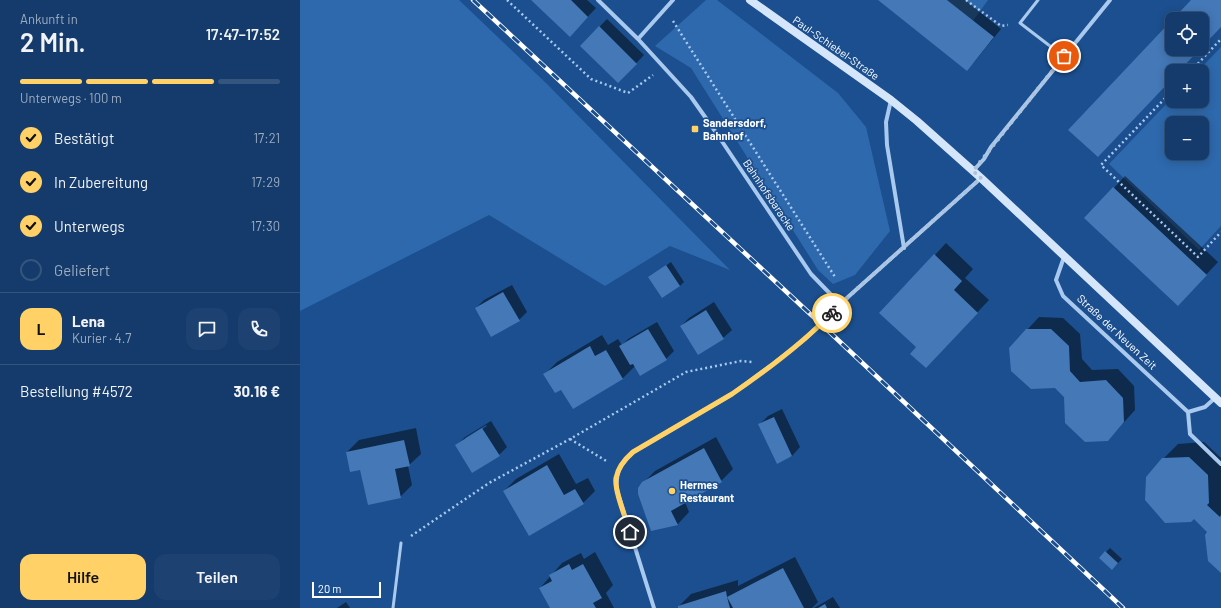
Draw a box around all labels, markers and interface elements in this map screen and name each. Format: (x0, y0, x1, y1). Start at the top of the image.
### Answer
text: Ankunft in (20, 11, 78, 27)
map controls (1165, 12, 1209, 160)
button: locate (1165, 12, 1209, 56)
street label: Paul-Schiebel-Straße (791, 13, 882, 82)
text: 17:47–17:52 (206, 25, 280, 43)
text: 2 Min. (20, 26, 86, 57)
pin (1047, 39, 1081, 73)
icon: bag (1053, 45, 1075, 67)
button: + (1165, 64, 1209, 108)
text: Unterwegs · 100 m (20, 90, 122, 106)
place label: Sandersdorf, Bahnhof (703, 116, 766, 142)
button: − (1165, 116, 1209, 160)
marker: Sandersdorf, Bahnhof (690, 124, 700, 134)
icon: check (20, 127, 42, 149)
text: Bestätigt (54, 129, 114, 147)
text: 17:21 (254, 130, 280, 146)
street label: Bahnhofsbaracke (741, 157, 798, 233)
icon: check (20, 171, 42, 193)
text: In Zubereitung (54, 173, 148, 191)
text: 17:29 (251, 174, 280, 190)
icon: check (20, 215, 42, 237)
text: Unterwegs (54, 217, 125, 235)
text: 17:30 (251, 218, 280, 234)
text: Geliefert (54, 261, 110, 279)
street label: Straße der Neuen Zeit (1075, 291, 1160, 372)
courier (812, 293, 852, 333)
icon: bike (821, 302, 843, 324)
button: chat (186, 308, 228, 350)
button: phone (238, 308, 280, 350)
text: Lena (72, 312, 105, 330)
text: L (37, 320, 45, 338)
text: Kurier · 4.7 (72, 330, 131, 346)
text: Bestellung #4572 (20, 382, 133, 400)
text: 30.16 € (233, 382, 280, 400)
place label: Hermes Restaurant (680, 478, 734, 504)
marker: Hermes Restaurant (667, 486, 677, 496)
pin (613, 515, 647, 549)
icon: home (619, 521, 641, 543)
button: Hilfe (20, 554, 146, 600)
button: Teilen (154, 554, 280, 600)
scale bar (312, 580, 381, 599)
text: 20 m (318, 582, 341, 595)

